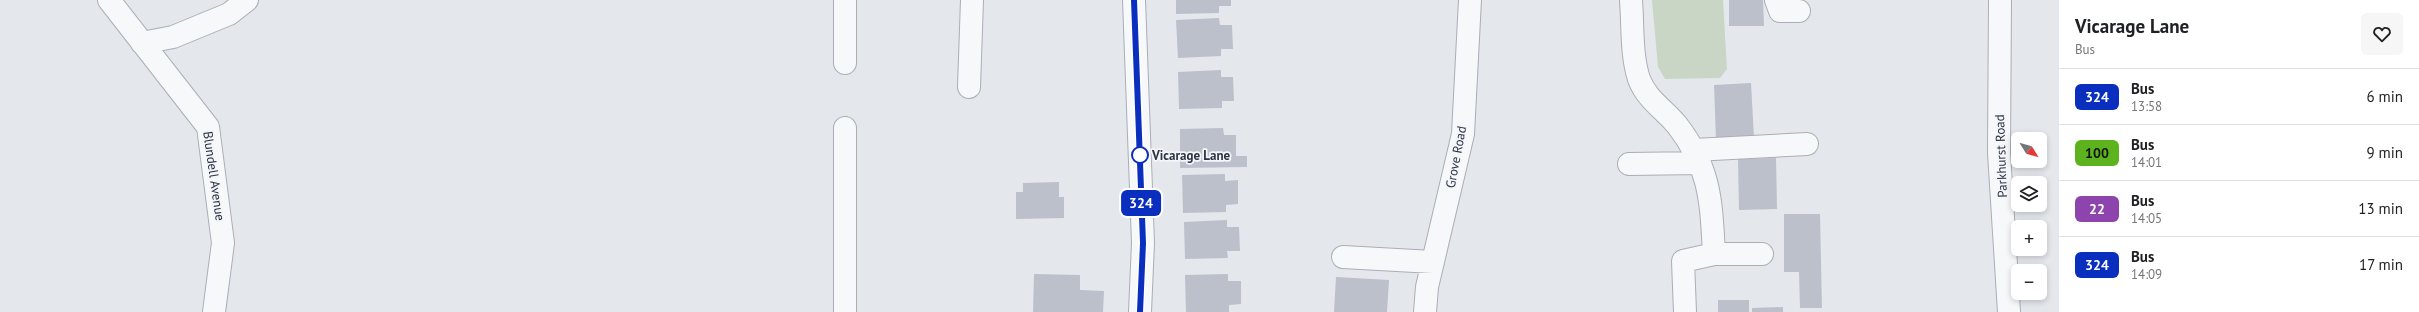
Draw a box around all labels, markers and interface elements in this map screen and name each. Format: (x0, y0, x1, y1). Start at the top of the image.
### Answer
button: heart (2361, 13, 2403, 55)
text: Vicarage Lane (2075, 14, 2189, 38)
text: Bus (2075, 41, 2095, 58)
text: Bus (2131, 79, 2154, 98)
text: 6 min (2366, 87, 2403, 106)
text: 324 (2085, 88, 2109, 106)
text: 13:58 (2131, 98, 2162, 115)
street label: Parkhurst Road (1991, 114, 2011, 198)
street label: Grove Road (1442, 124, 1470, 190)
street label: Blundell Avenue (199, 130, 229, 222)
north arrow (2011, 132, 2047, 168)
map controls (2011, 132, 2047, 300)
text: Bus (2131, 135, 2154, 154)
text: 9 min (2366, 143, 2403, 162)
text: 100 (2085, 144, 2109, 162)
marker: Vicarage Lane (1131, 146, 1149, 164)
place label: Vicarage Lane (1151, 147, 1230, 164)
text: 14:01 (2131, 154, 2162, 171)
button: layers (2011, 176, 2047, 212)
line badge: 324 (1118, 190, 1164, 216)
text: Bus (2131, 191, 2154, 210)
text: 324 (1129, 194, 1153, 212)
text: 13 min (2358, 199, 2403, 218)
text: 22 (2089, 200, 2105, 218)
text: 14:05 (2131, 210, 2162, 227)
button: + (2011, 220, 2047, 256)
text: Bus (2131, 247, 2154, 266)
text: 17 min (2359, 255, 2403, 274)
text: 324 (2085, 256, 2109, 274)
button: − (2011, 264, 2047, 300)
text: 14:09 (2131, 266, 2162, 283)

